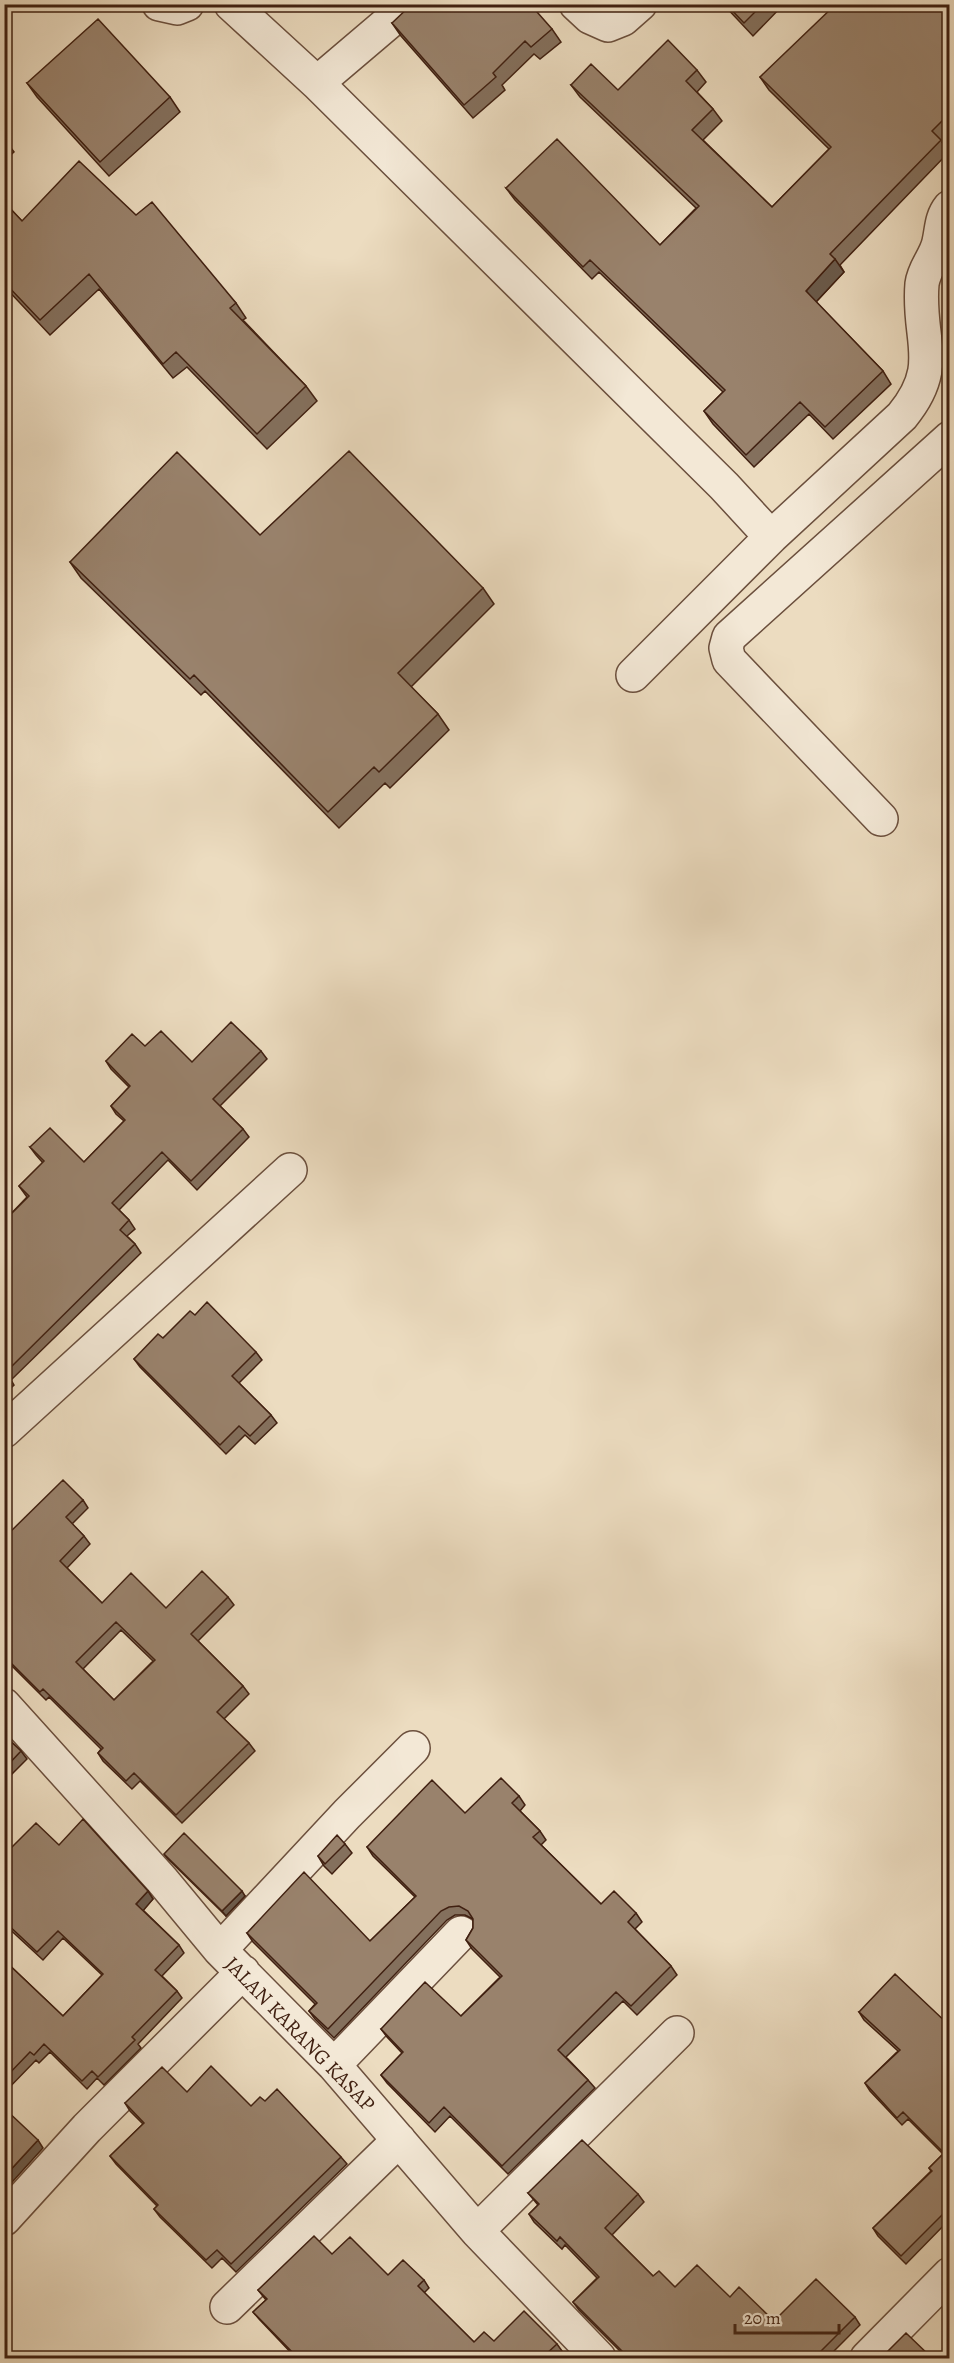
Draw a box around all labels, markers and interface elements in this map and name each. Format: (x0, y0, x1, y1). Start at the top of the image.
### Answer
street label: JALAN KARANG KASAP (219, 1950, 382, 2118)
scale bar (735, 2297, 838, 2335)
text: 20 m (744, 2306, 781, 2330)

